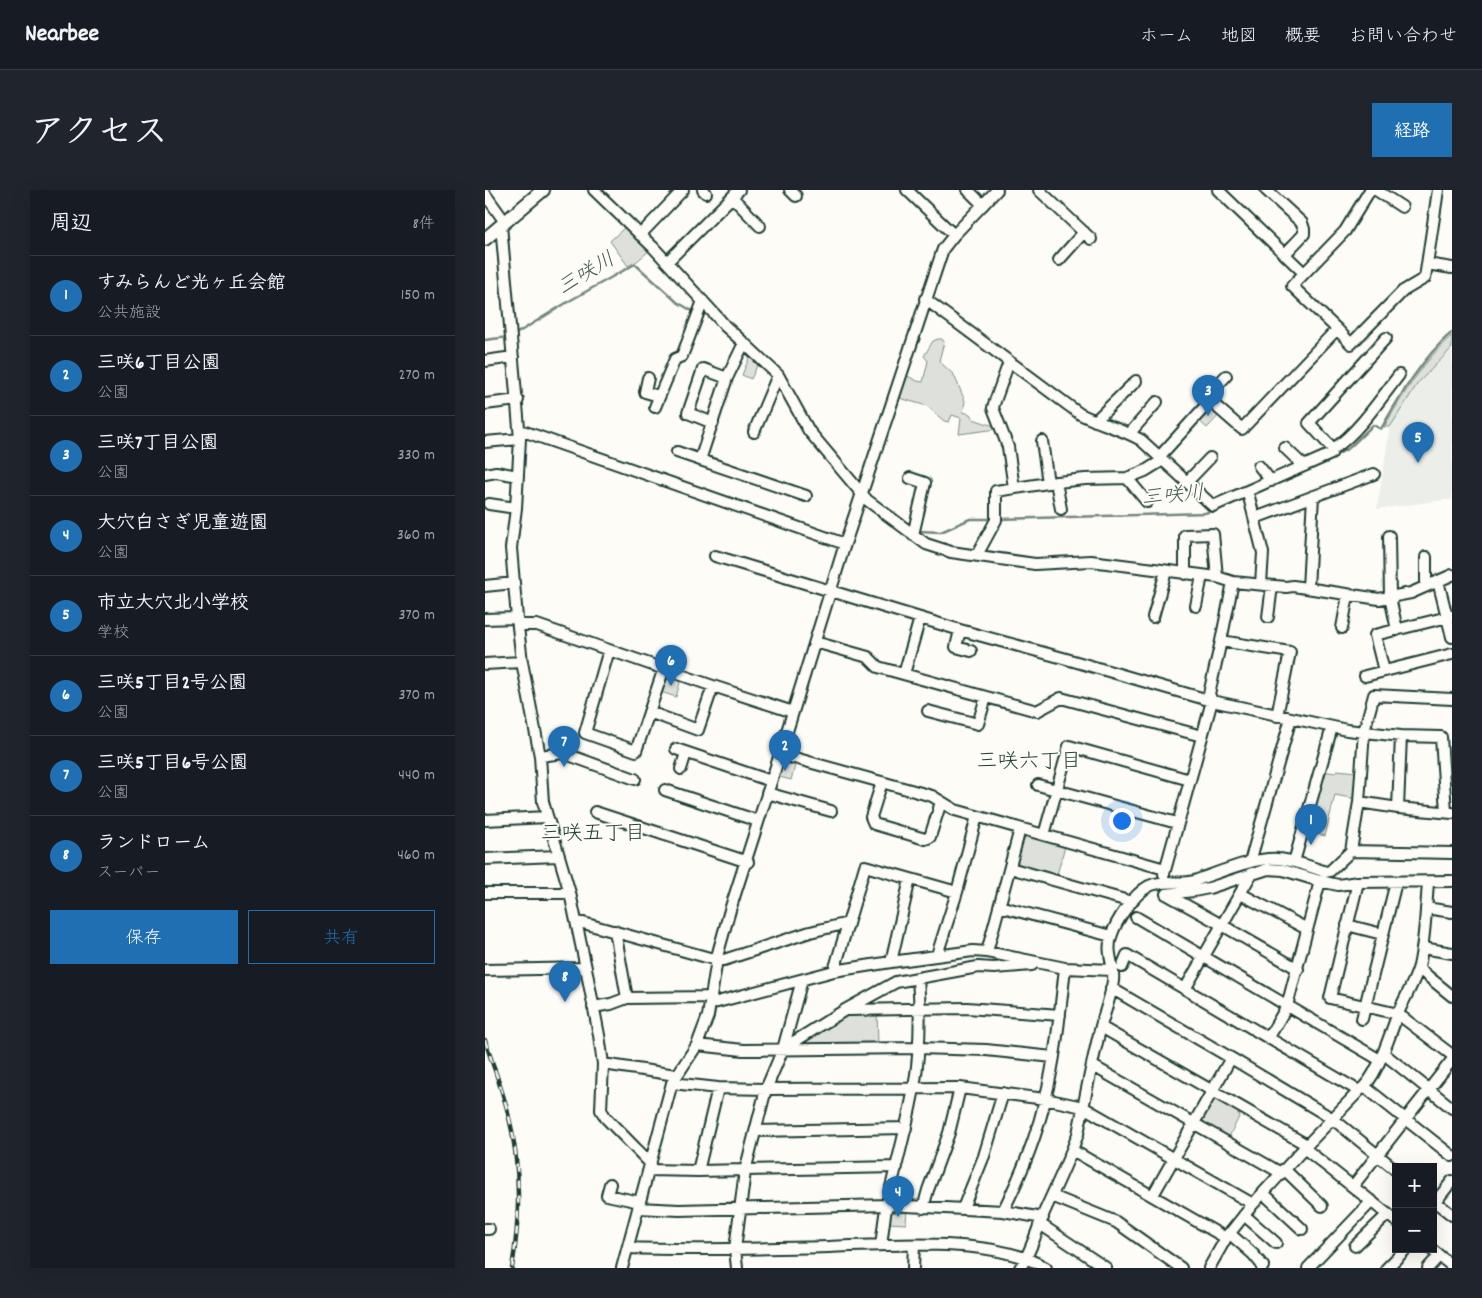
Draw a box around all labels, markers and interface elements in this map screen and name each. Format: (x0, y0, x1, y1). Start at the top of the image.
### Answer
text: Nearbee (25, 18, 99, 52)
text: ホーム (1140, 25, 1193, 50)
text: 地図 (1221, 25, 1257, 50)
text: 概要 (1285, 25, 1321, 50)
text: お問い合わせ (1349, 25, 1457, 50)
button: 経路 (1372, 103, 1452, 157)
text: アクセス (30, 110, 168, 160)
text: 周辺 (50, 210, 92, 240)
text: 8件 (413, 213, 435, 236)
water label: 三咲川 (552, 246, 622, 304)
text: すみらんど光ヶ丘会館 (97, 271, 285, 298)
text: 1 (64, 284, 68, 307)
text: 150 m (401, 284, 435, 307)
text: 公共施設 (97, 302, 161, 325)
text: 三咲6丁目公園 (97, 351, 220, 378)
text: 2 (63, 364, 70, 387)
text: 270 m (399, 364, 435, 387)
pin: 3 (1192, 375, 1224, 416)
text: 公園 (97, 382, 129, 405)
pin: 5 (1402, 422, 1434, 463)
text: 三咲7丁目公園 (97, 431, 218, 458)
text: 3 (62, 444, 70, 467)
text: 330 m (397, 444, 435, 467)
text: 公園 (97, 462, 129, 485)
water label: 三咲川 (1140, 479, 1206, 515)
text: 大穴白さぎ児童遊園 (97, 511, 268, 538)
text: 4 (63, 524, 69, 547)
text: 360 m (397, 524, 435, 547)
text: 公園 (97, 542, 129, 565)
text: 市立大穴北小学校 (97, 591, 249, 618)
text: 5 (62, 604, 70, 627)
text: 370 m (398, 604, 435, 627)
text: 学校 (97, 622, 129, 645)
pin: 6 (655, 645, 687, 686)
text: 三咲5丁目2号公園 (97, 671, 247, 698)
text: 6 (62, 684, 70, 707)
text: 370 m (398, 684, 435, 707)
text: 公園 (97, 702, 129, 725)
pin: 7 (548, 726, 580, 767)
pin: 2 (769, 730, 801, 771)
district label: 三咲六丁目 (977, 748, 1082, 778)
text: 三咲5丁目6号公園 (97, 751, 248, 778)
text: 7 (63, 764, 69, 787)
text: 440 m (398, 764, 435, 787)
text: 公園 (97, 782, 129, 805)
pin: 1 (1295, 804, 1327, 845)
your location (1109, 808, 1135, 834)
district label: 三咲五丁目 (541, 820, 646, 850)
text: ランドローム (97, 831, 210, 858)
text: 8 (63, 844, 69, 867)
text: 460 m (397, 844, 435, 867)
text: スーパー (97, 862, 160, 885)
button: 保存 (50, 910, 238, 964)
button: 共有 (248, 910, 435, 964)
pin: 8 (549, 961, 581, 1002)
map controls (1392, 1163, 1437, 1253)
button: + (1392, 1163, 1437, 1208)
pin: 4 (882, 1176, 914, 1217)
button: − (1392, 1208, 1437, 1253)

